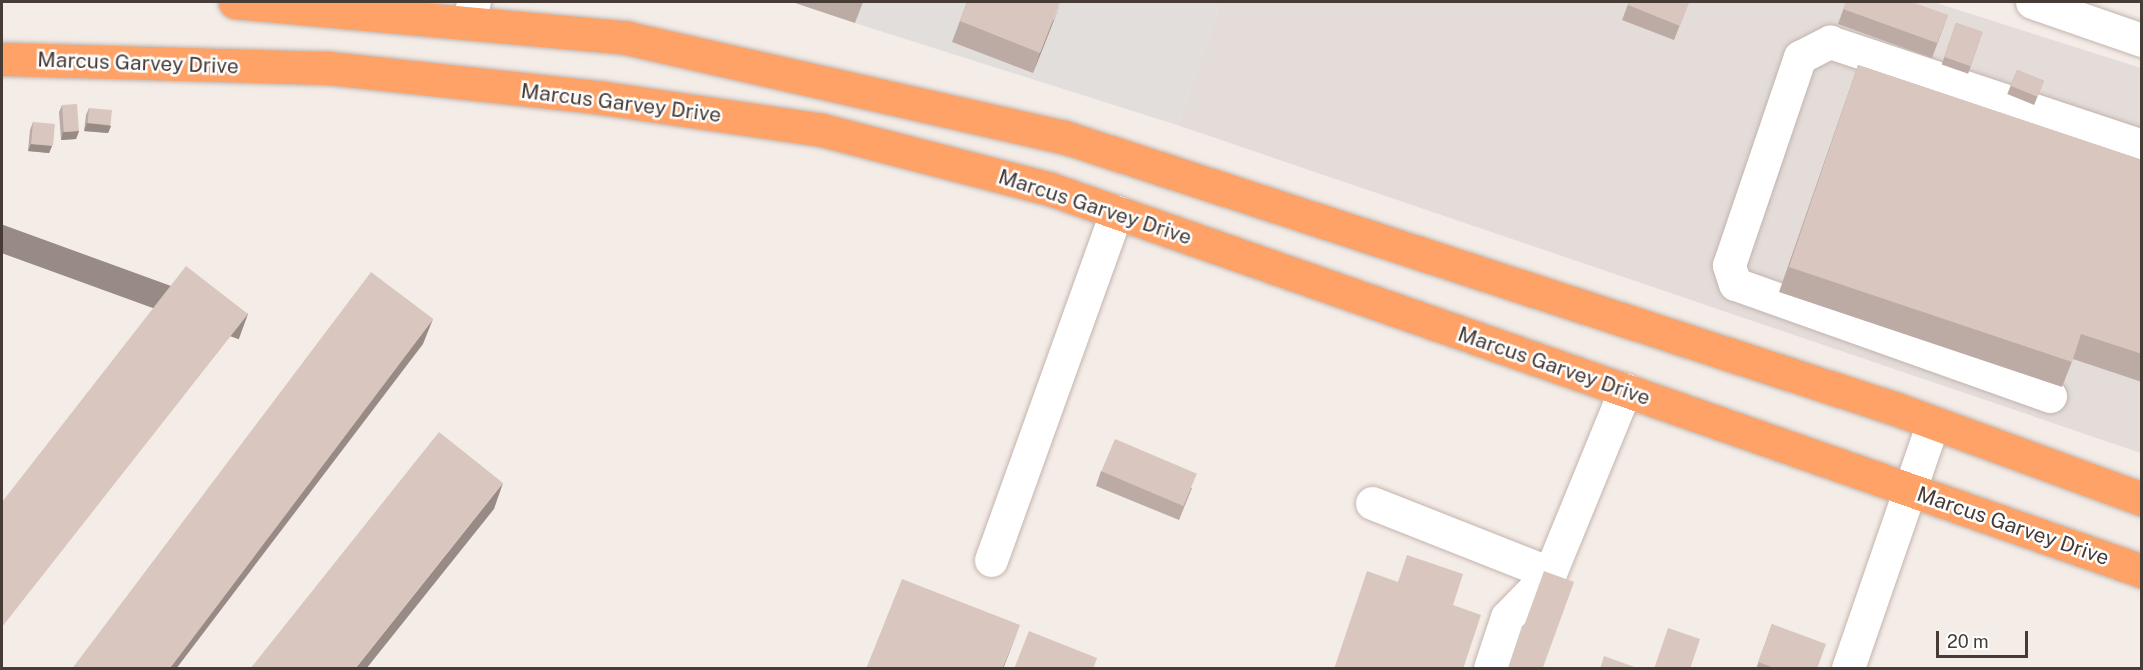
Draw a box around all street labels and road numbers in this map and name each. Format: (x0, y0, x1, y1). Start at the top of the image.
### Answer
street label: Marcus Garvey Drive (37, 47, 239, 79)
street label: Marcus Garvey Drive (519, 78, 723, 128)
street label: Marcus Garvey Drive (995, 164, 1195, 250)
street label: Marcus Garvey Drive (1455, 321, 1653, 411)
street label: Marcus Garvey Drive (1914, 481, 2112, 571)

